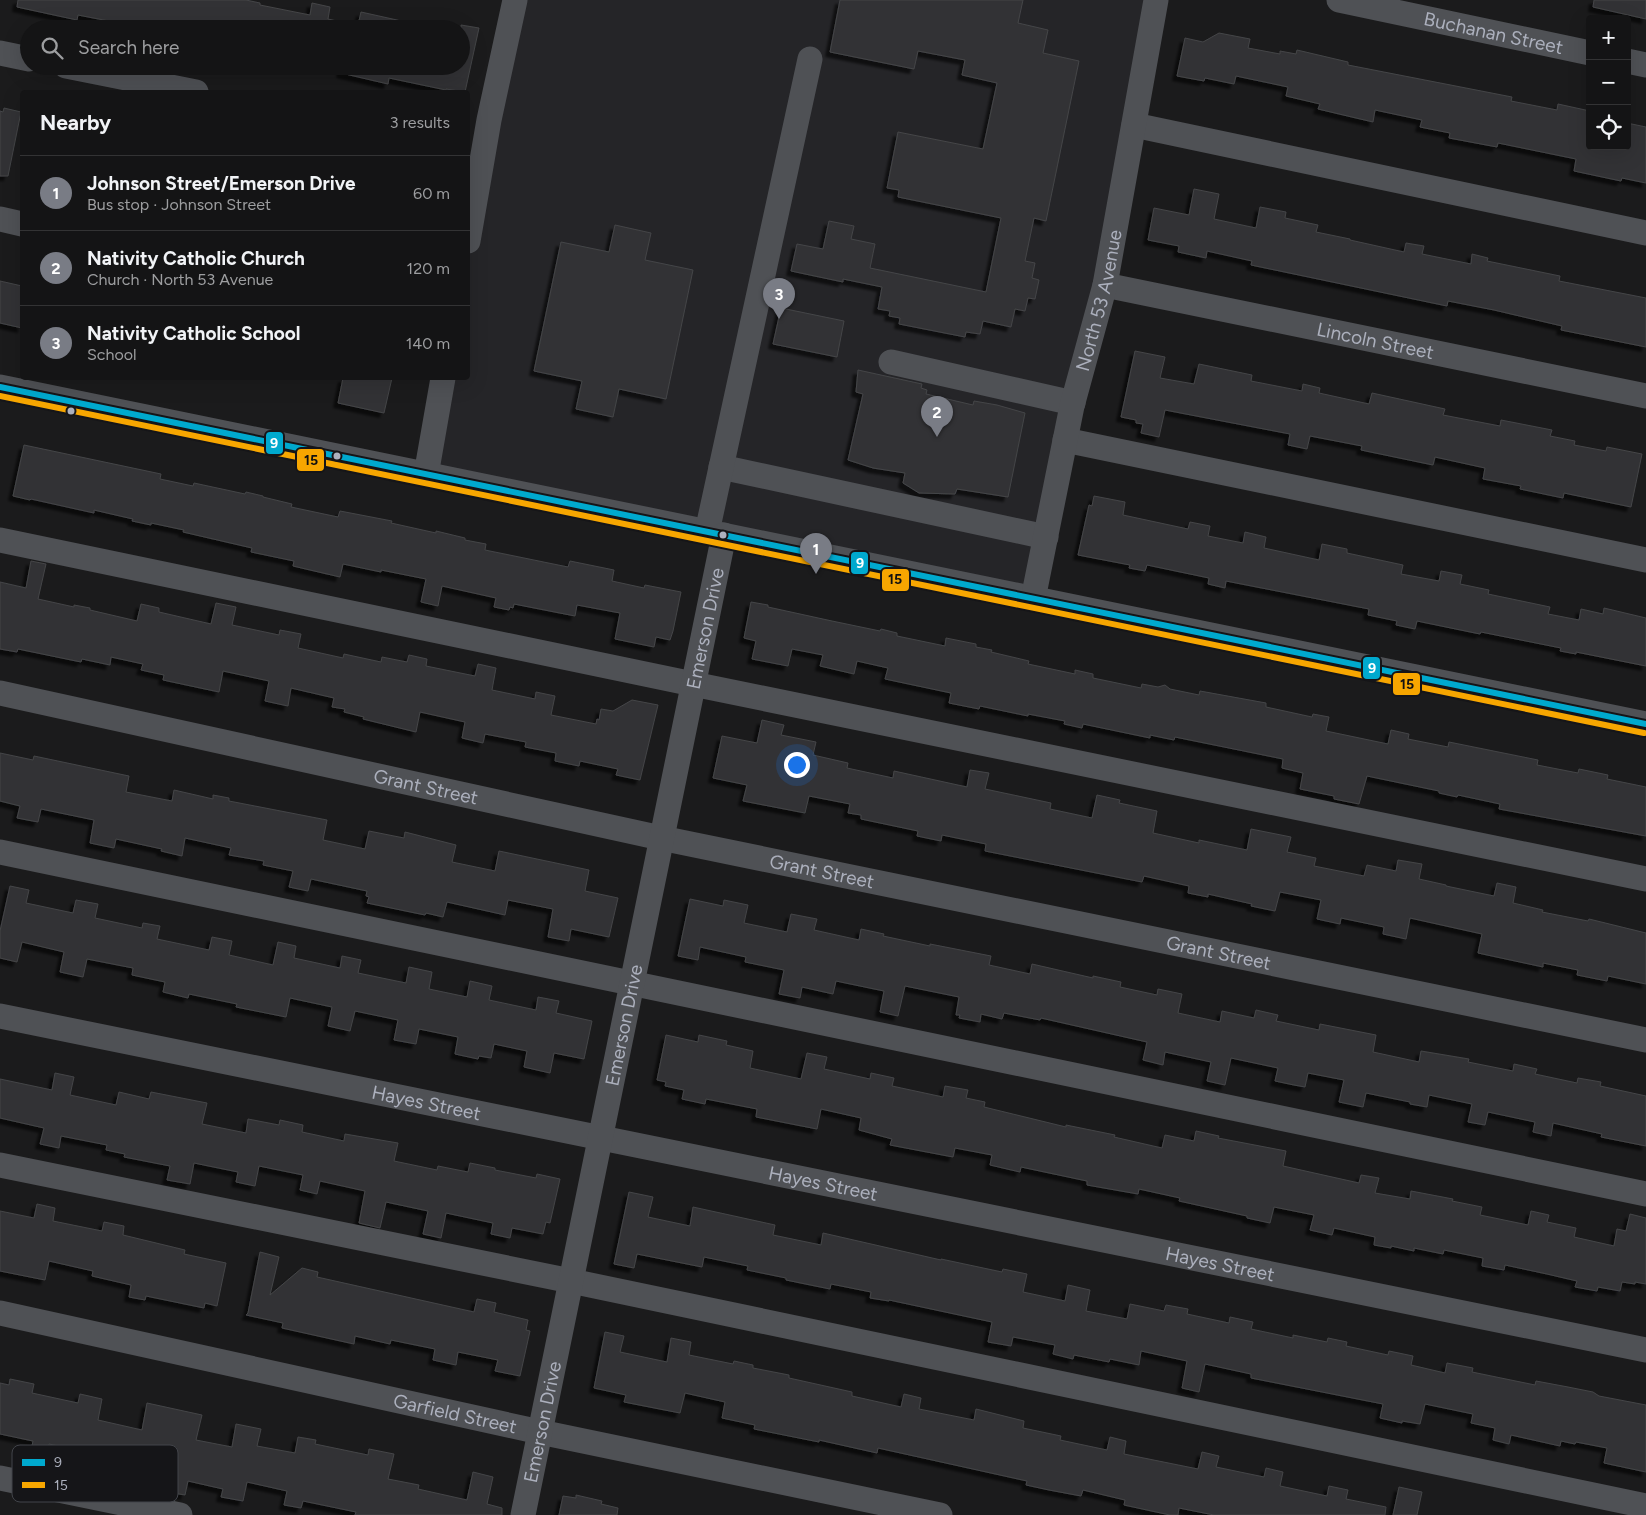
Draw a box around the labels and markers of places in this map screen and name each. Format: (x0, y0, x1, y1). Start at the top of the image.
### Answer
pin: 3 (763, 278, 795, 319)
pin: 2 (921, 396, 953, 437)
unlabelled marker (66, 406, 76, 416)
unlabelled marker (332, 451, 342, 461)
unlabelled marker (718, 530, 728, 540)
pin: 1 (800, 533, 832, 574)

